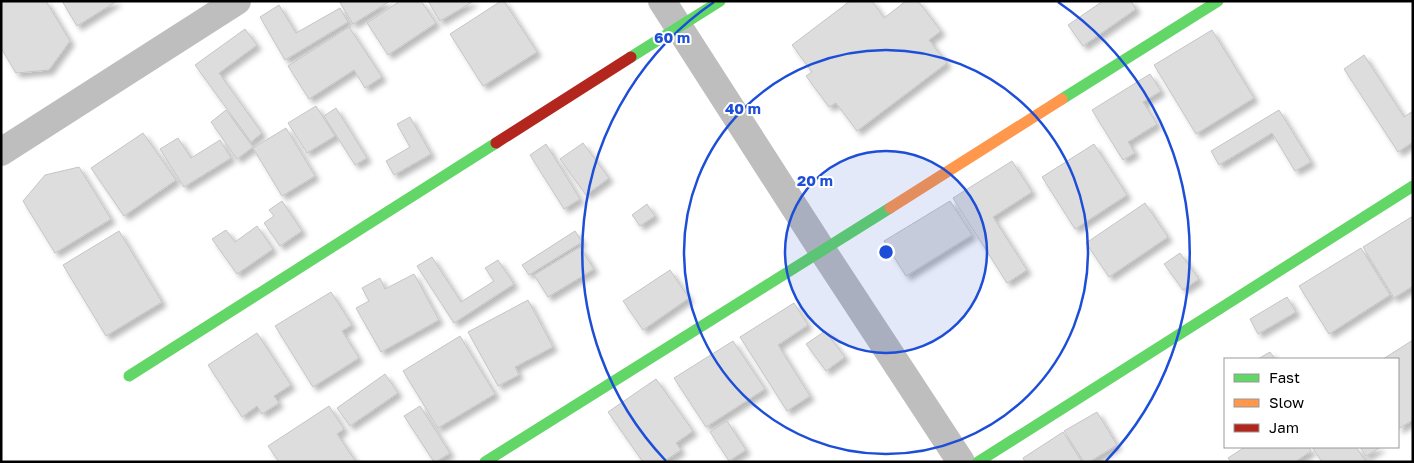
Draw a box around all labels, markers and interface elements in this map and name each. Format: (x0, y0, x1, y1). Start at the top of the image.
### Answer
text: 60 m (654, 28, 690, 46)
text: 40 m (725, 99, 761, 117)
text: 20 m (797, 171, 833, 189)
centre of rings (877, 243, 895, 261)
legend (1224, 358, 1399, 448)
text: Fast (1269, 368, 1300, 386)
text: Slow (1269, 393, 1304, 411)
text: Jam (1269, 418, 1299, 436)

